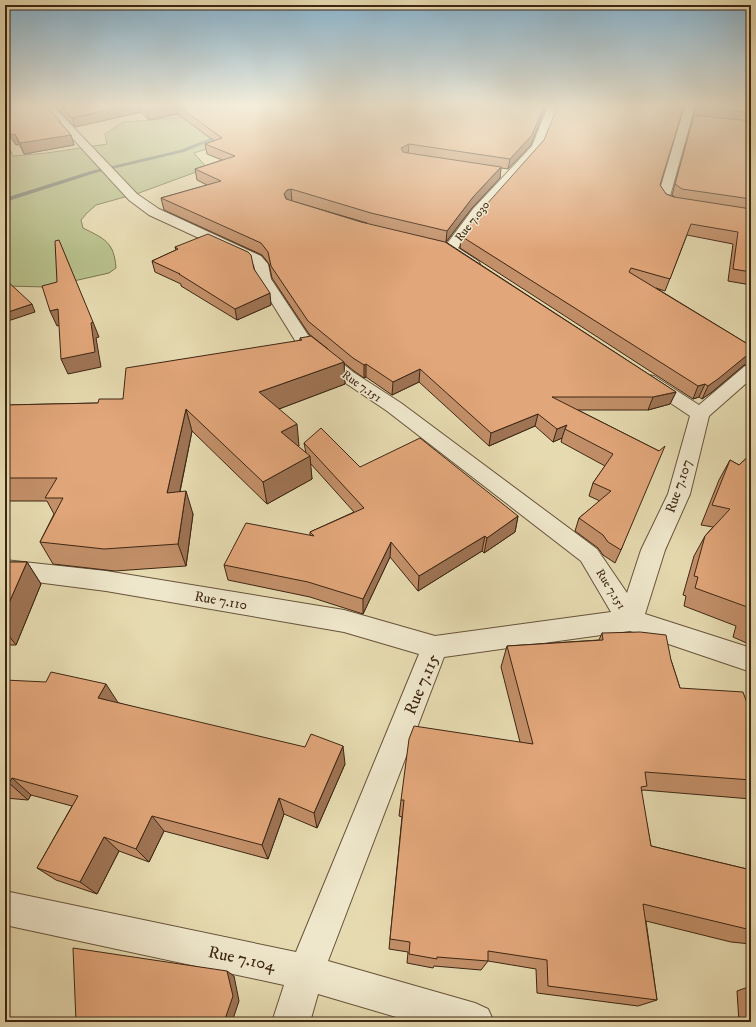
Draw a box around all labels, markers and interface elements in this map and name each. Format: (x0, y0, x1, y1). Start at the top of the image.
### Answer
street label: Rue 7.030 (452, 198, 493, 245)
street label: Rue 7.151 (339, 367, 384, 405)
street label: Rue 7.107 (661, 457, 696, 515)
street label: Rue 7.151 (592, 566, 629, 612)
street label: Rue 7.110 (193, 587, 249, 614)
street label: Rue 7.115 (399, 650, 445, 718)
street label: Rue 7.104 (206, 941, 279, 977)

